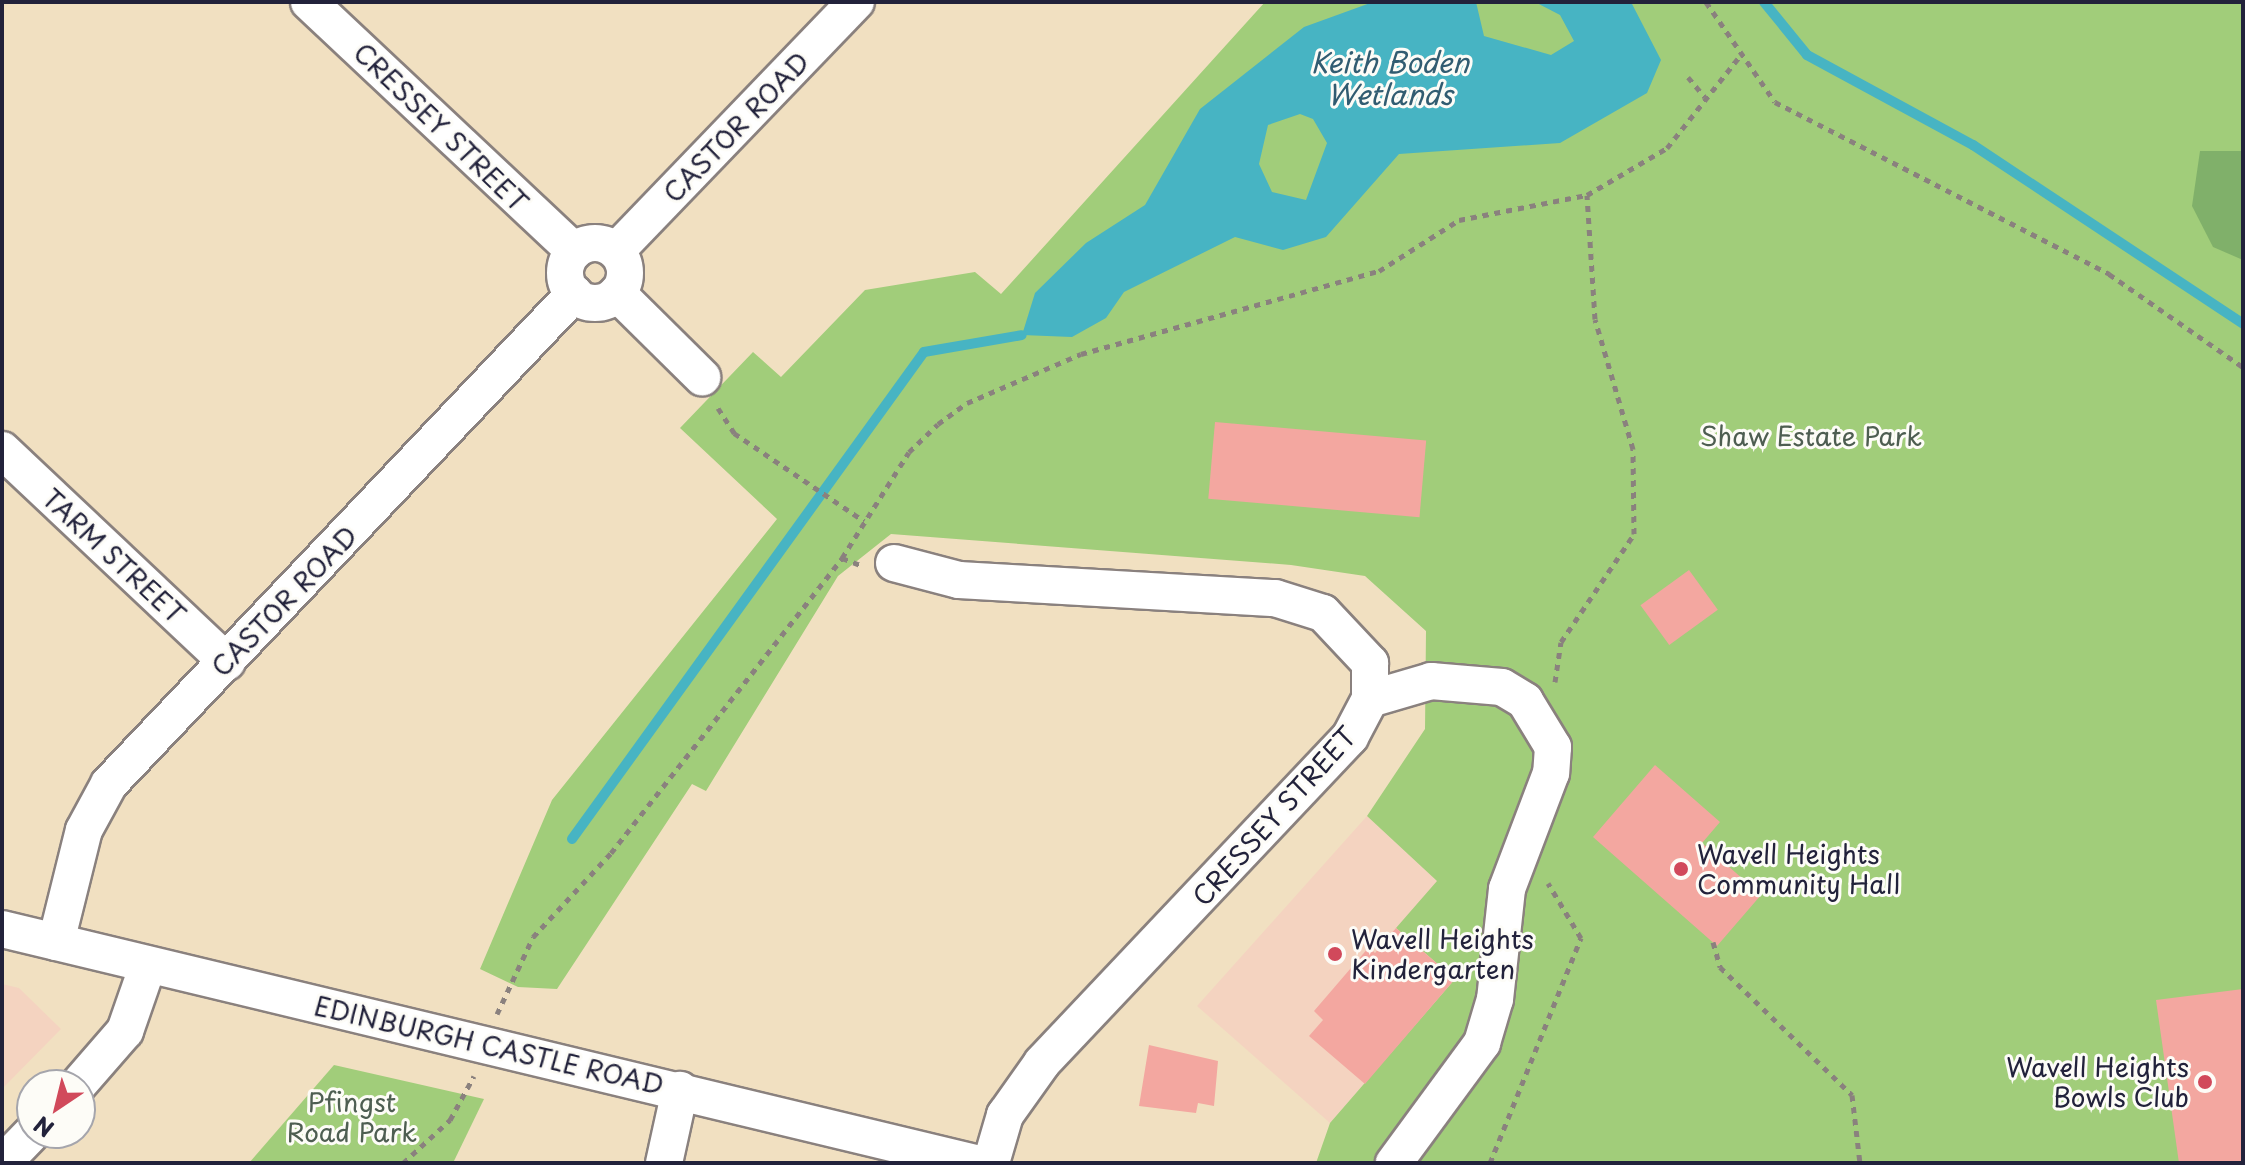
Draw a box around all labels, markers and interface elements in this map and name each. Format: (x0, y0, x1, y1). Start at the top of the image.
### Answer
street label: CRESSEY STREET (347, 36, 535, 218)
street label: CASTOR ROAD (656, 45, 816, 209)
water label: Keith Boden Wetlands (1311, 45, 1469, 111)
park label: Shaw Estate Park (1699, 420, 1923, 452)
street label: TARM STREET (34, 480, 194, 632)
street label: CASTOR ROAD (204, 519, 364, 683)
street label: CRESSEY STREET (1185, 720, 1363, 912)
place label: Wavell Heights Community Hall (1697, 838, 1901, 900)
marker: Wavell Heights Community Hall (1672, 860, 1690, 878)
place label: Wavell Heights Kindergarten (1351, 923, 1533, 984)
marker: Wavell Heights Kindergarten (1326, 945, 1344, 963)
street label: EDINBURGH CASTLE ROAD (308, 989, 670, 1101)
place label: Wavell Heights Bowls Club (2007, 1051, 2189, 1112)
north arrow (16, 1069, 96, 1149)
marker: Wavell Heights Bowls Club (2196, 1073, 2214, 1091)
park label: Pfingst Road Park (287, 1086, 417, 1148)
text: N (26, 1109, 60, 1146)

